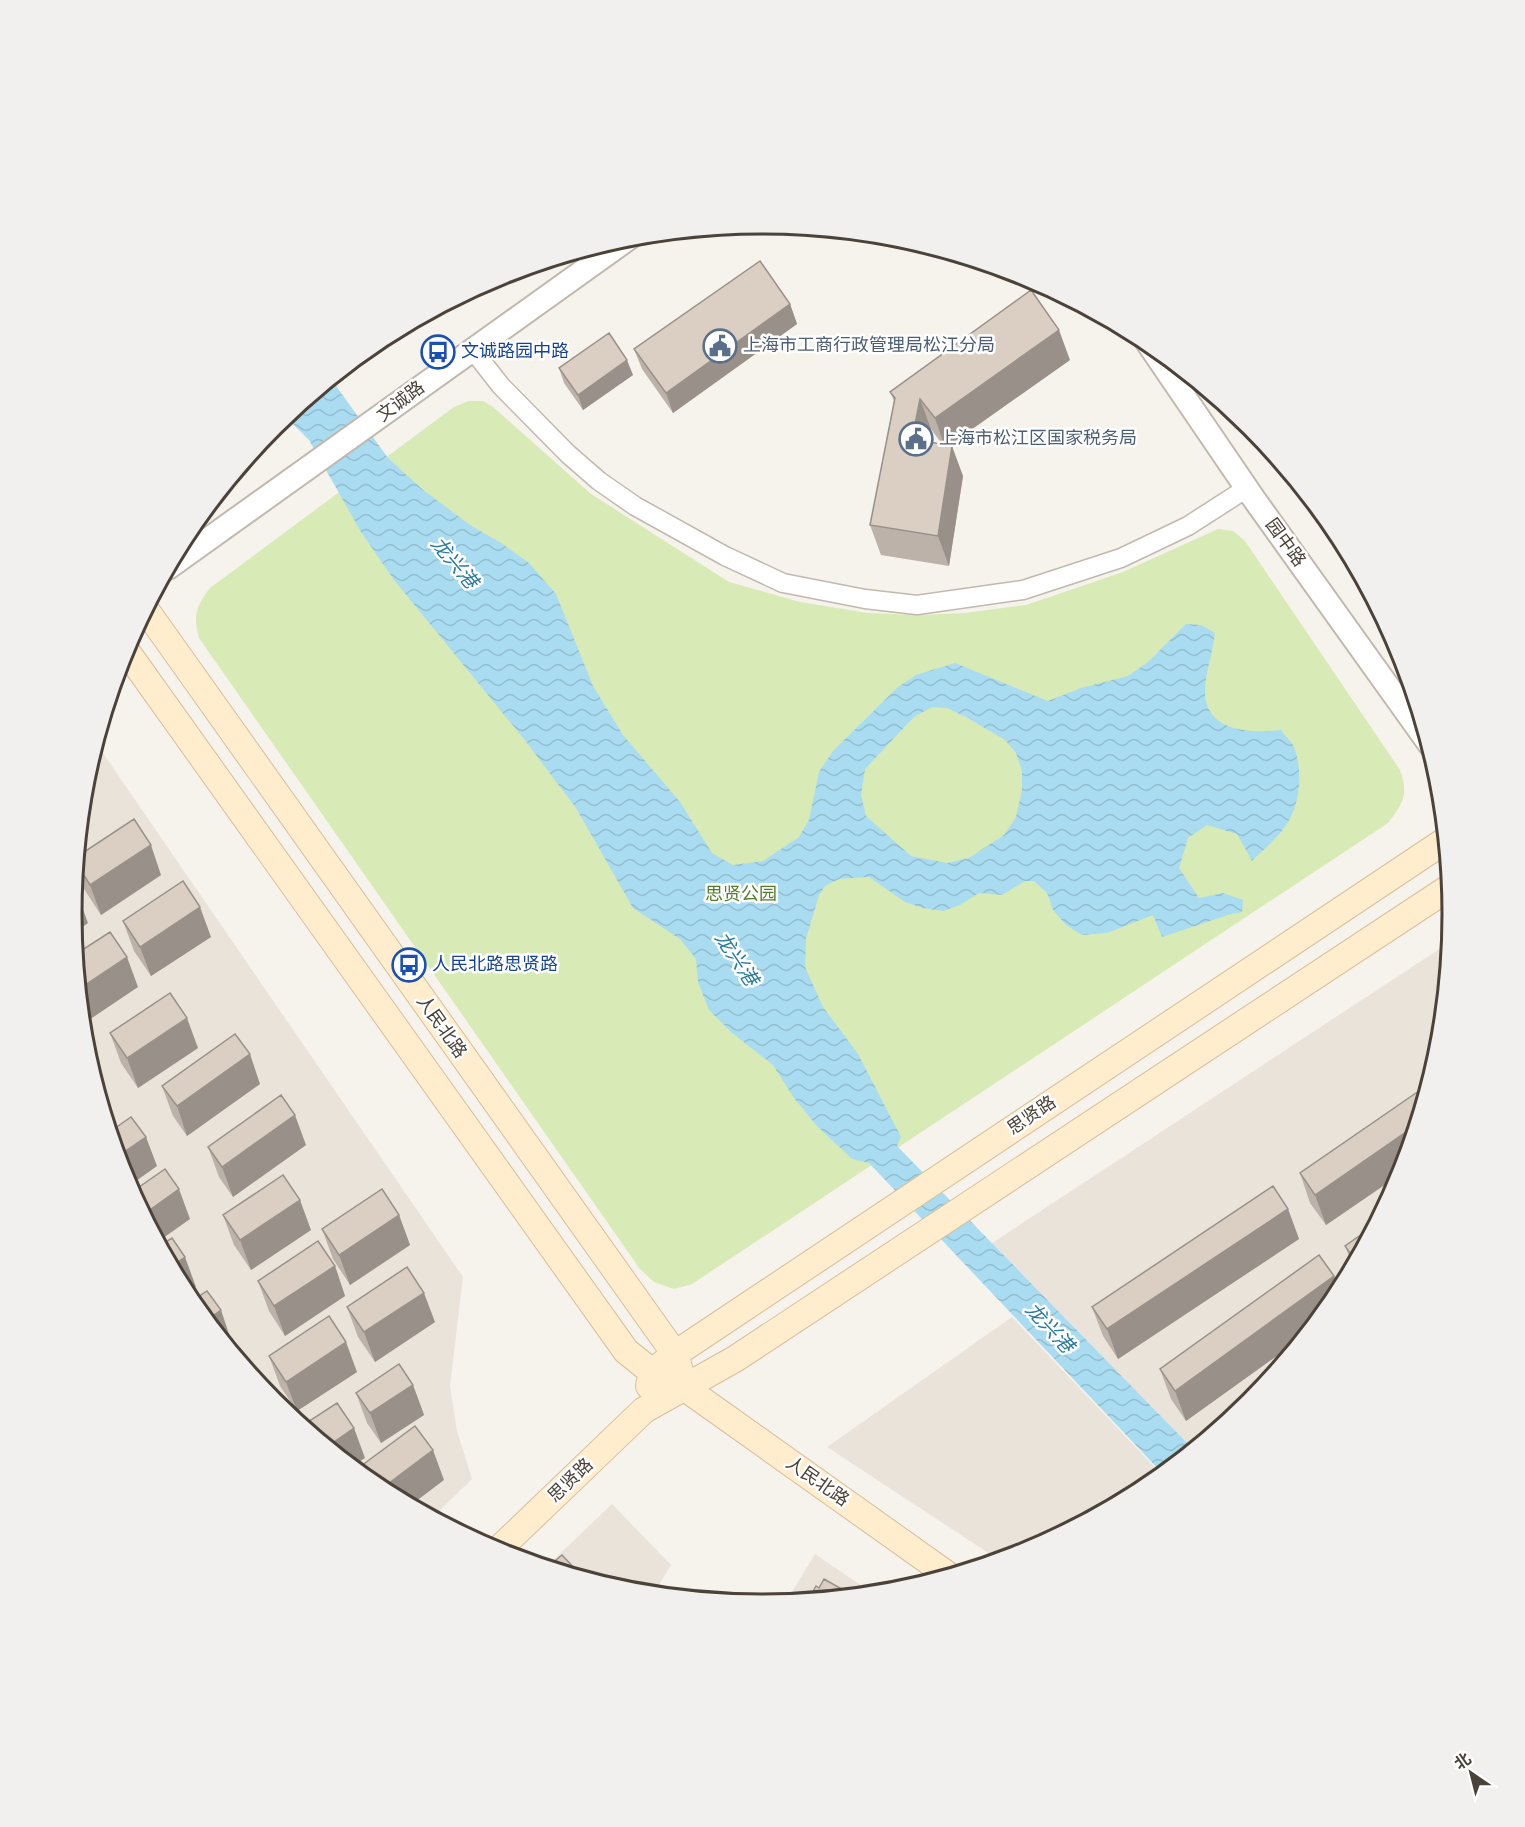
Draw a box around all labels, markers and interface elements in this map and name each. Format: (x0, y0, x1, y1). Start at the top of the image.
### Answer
public building icon: 上海市工商行政管理局松江分局 (702, 328, 738, 364)
bus stop icon: 文诚路园中路 (420, 334, 456, 370)
place label: 上海市工商行政管理局松江分局 (743, 335, 995, 355)
place label: 文诚路园中路 (461, 341, 569, 361)
street label: 文诚路 (373, 377, 428, 425)
public building icon: 上海市松江区国家税务局 (898, 421, 934, 457)
place label: 上海市松江区国家税务局 (939, 428, 1137, 448)
street label: 园中路 (1262, 515, 1310, 570)
water label: 龙兴港 (427, 533, 484, 595)
park label: 思贤公园 (705, 885, 777, 904)
water label: 龙兴港 (711, 928, 764, 992)
bus stop icon: 人民北路思贤路 (391, 947, 427, 983)
place label: 人民北路思贤路 (432, 954, 558, 974)
street label: 人民北路 (413, 991, 471, 1062)
street label: 思贤路 (1003, 1092, 1059, 1139)
water label: 龙兴港 (1021, 1299, 1080, 1359)
street label: 人民北路 (782, 1452, 853, 1510)
street label: 思贤路 (544, 1454, 597, 1506)
north arrow (1441, 1743, 1501, 1803)
text: 北 (1451, 1750, 1474, 1773)

